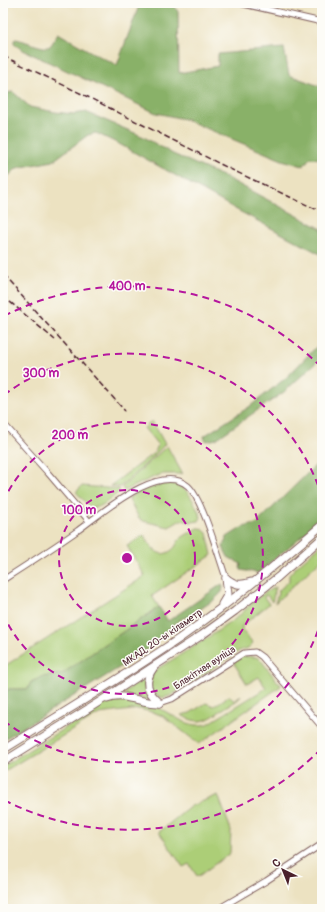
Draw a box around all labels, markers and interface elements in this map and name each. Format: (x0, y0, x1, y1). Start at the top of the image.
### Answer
text: 400 m (108, 279, 146, 294)
text: 300 m (23, 366, 60, 381)
text: 200 m (52, 428, 89, 443)
text: 100 m (62, 503, 97, 518)
centre of rings (120, 551, 134, 565)
street label: МКАД, 20-ы кіламетр (120, 607, 205, 669)
street label: Блакітная вуліца (171, 643, 238, 692)
north arrow (263, 850, 303, 890)
text: С (270, 856, 284, 870)

